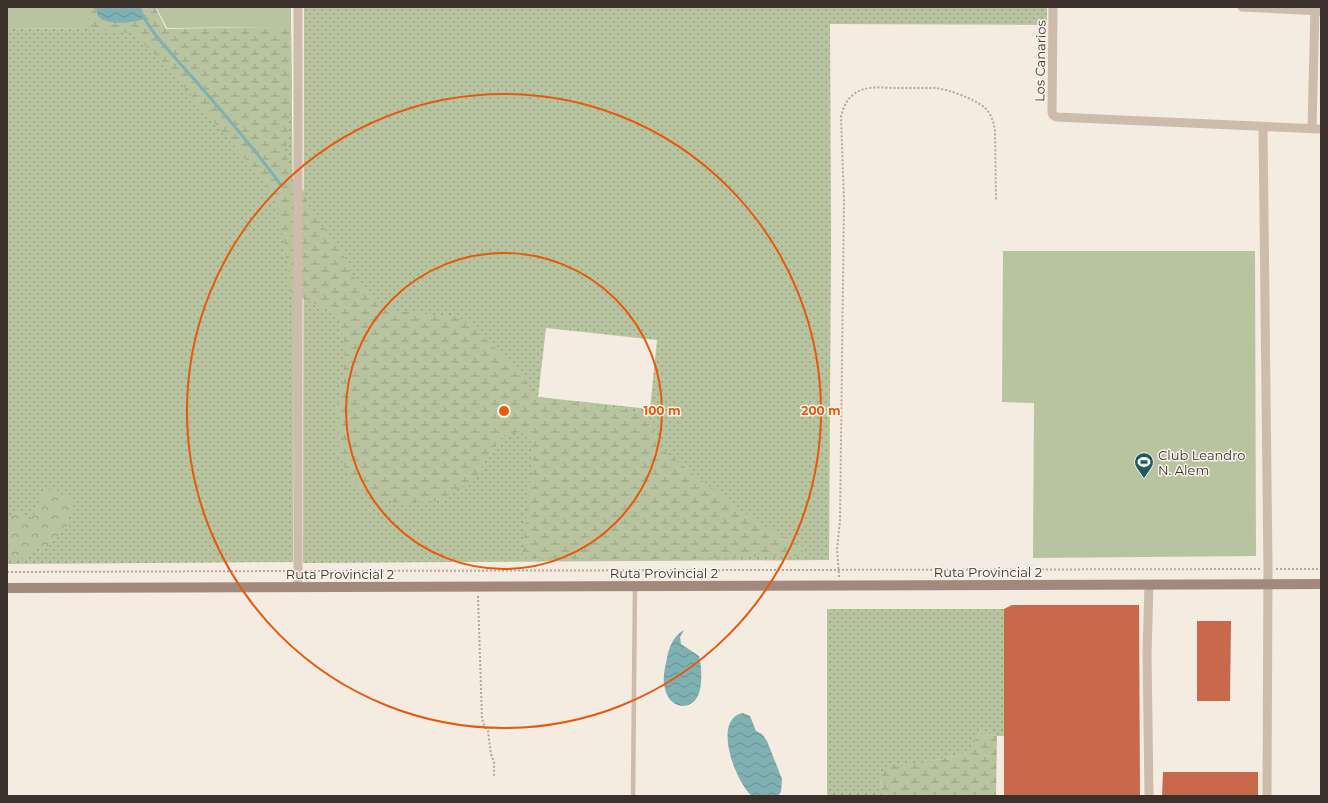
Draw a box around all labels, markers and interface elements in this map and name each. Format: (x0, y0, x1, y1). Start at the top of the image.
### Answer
street label: Los Canarios (1031, 20, 1049, 102)
text: 100 m (644, 403, 680, 418)
text: 200 m (801, 403, 841, 418)
centre of rings (497, 404, 511, 418)
place label: Club Leandro N. Alem (1158, 447, 1245, 478)
sports icon: Club Leandro N. Alem (1133, 451, 1155, 479)
street label: Ruta Provincial 2 (934, 564, 1042, 580)
street label: Ruta Provincial 2 (610, 565, 718, 581)
street label: Ruta Provincial 2 (286, 566, 394, 582)

